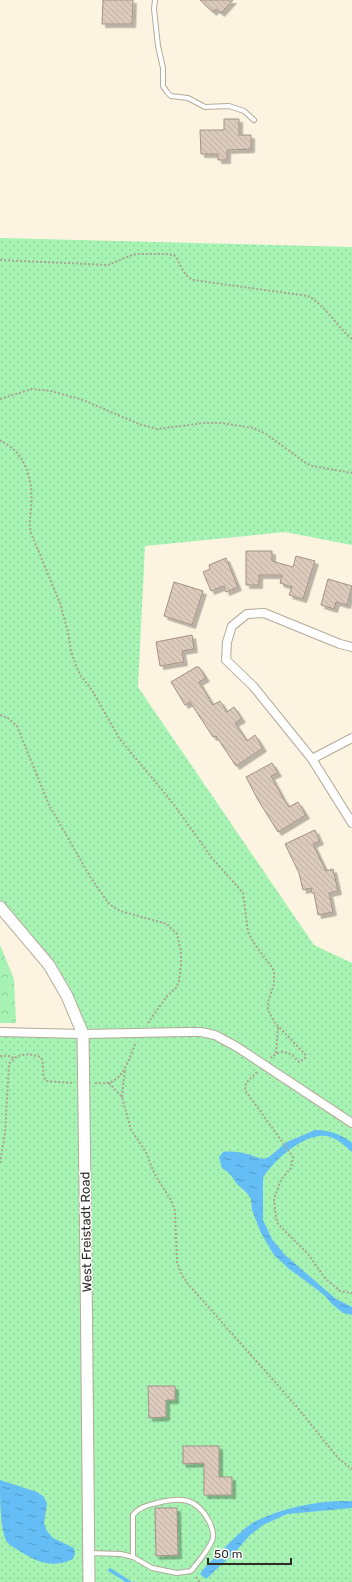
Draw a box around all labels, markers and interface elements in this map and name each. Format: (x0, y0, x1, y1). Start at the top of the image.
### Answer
street label: West Freistadt Road (77, 1172, 95, 1292)
scale bar (208, 1540, 291, 1566)
text: 50 m (214, 1547, 242, 1561)

